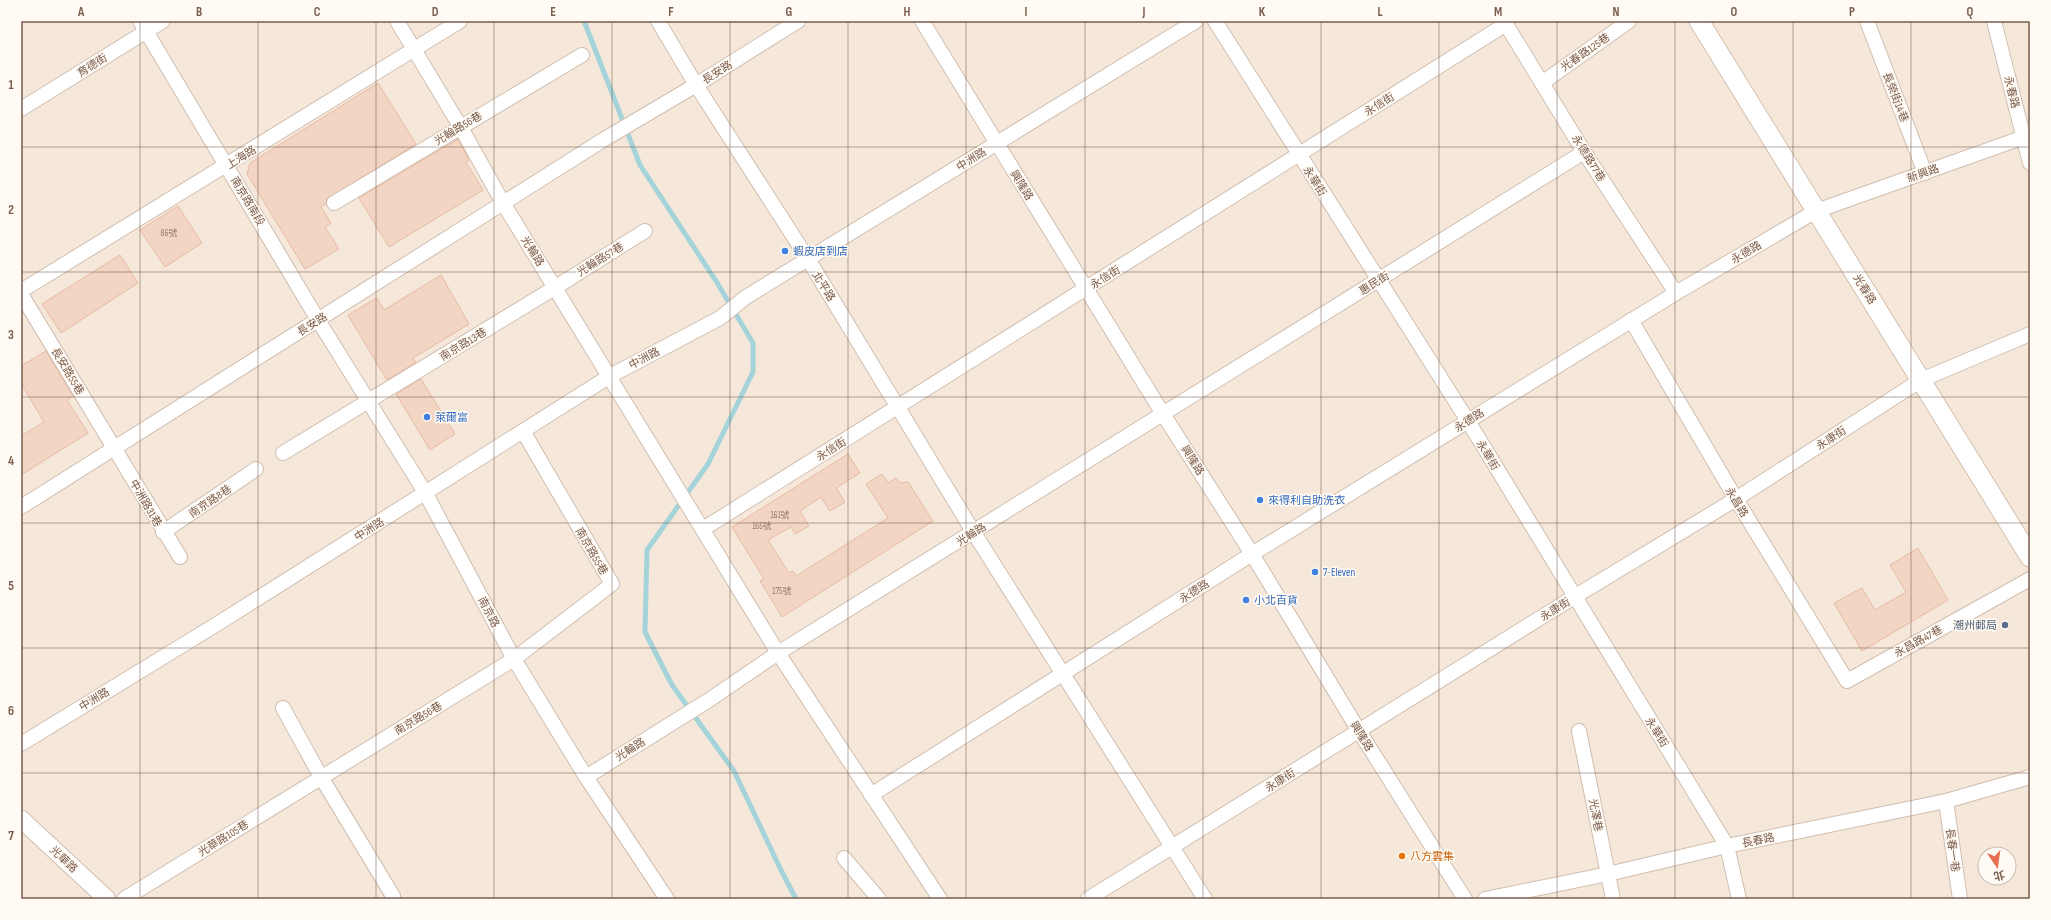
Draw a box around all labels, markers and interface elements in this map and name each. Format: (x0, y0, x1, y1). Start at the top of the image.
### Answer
text: A (77, 4, 85, 20)
text: B (196, 4, 202, 20)
text: C (314, 4, 321, 20)
text: D (432, 4, 439, 20)
text: E (550, 4, 556, 20)
text: F (668, 4, 674, 20)
text: G (786, 4, 793, 20)
text: H (904, 4, 911, 20)
text: I (1025, 4, 1028, 20)
text: J (1142, 4, 1146, 20)
text: K (1259, 4, 1266, 20)
text: L (1377, 4, 1383, 20)
text: M (1494, 4, 1502, 20)
text: N (1613, 4, 1620, 20)
text: O (1731, 4, 1738, 20)
text: P (1849, 4, 1855, 20)
text: Q (1967, 4, 1974, 20)
street label: 光春路125巷 (1558, 31, 1612, 74)
street label: 育德街 (75, 51, 110, 80)
street label: 長安路 (700, 58, 735, 87)
street label: 長榮街14巷 (1880, 70, 1911, 124)
street label: 永春路 (2001, 75, 2022, 110)
text: 1 (8, 77, 14, 93)
street label: 永信街 (1362, 90, 1397, 119)
street label: 光輪路56巷 (432, 109, 484, 148)
street label: 永德路77巷 (1569, 132, 1608, 184)
street label: 上海路 (224, 143, 259, 172)
street label: 中洲路 (954, 145, 989, 174)
street label: 新興路 (1905, 162, 1941, 185)
street label: 永華街 (1300, 164, 1329, 199)
street label: 興隆路 (1007, 168, 1036, 203)
street label: 南京路南段 (228, 174, 267, 228)
text: 2 (8, 202, 14, 218)
house number: 86號 (161, 228, 177, 239)
street label: 光輪路 (518, 234, 547, 269)
street label: 永德路 (1729, 239, 1764, 266)
street label: 光輪路57巷 (574, 240, 626, 279)
place label: 蝦皮店到店 (793, 245, 848, 258)
marker: 蝦皮店到店 (780, 246, 790, 256)
street label: 永信街 (1088, 263, 1123, 292)
street label: 北平路 (809, 269, 838, 304)
street label: 惠民街 (1357, 269, 1392, 298)
street label: 光春路 (1850, 272, 1879, 307)
street label: 長安路 (295, 310, 330, 339)
street label: 南京路13巷 (437, 325, 489, 364)
text: 3 (8, 327, 14, 343)
street label: 長安路55巷 (48, 345, 87, 397)
street label: 中洲路 (627, 345, 662, 372)
street label: 永德路 (1452, 406, 1487, 435)
place label: 萊爾富 (435, 411, 468, 424)
marker: 萊爾富 (422, 412, 432, 422)
street label: 永康街 (1814, 424, 1849, 453)
street label: 永信街 (814, 435, 849, 464)
street label: 永華街 (1474, 438, 1502, 473)
street label: 興隆路 (1178, 443, 1207, 478)
text: 4 (8, 453, 14, 469)
street label: 中洲路31巷 (127, 477, 164, 529)
street label: 南京路8巷 (186, 482, 234, 520)
street label: 永昌路 (1723, 485, 1751, 520)
place label: 來得利自助洗衣 (1268, 494, 1345, 507)
marker: 來得利自助洗衣 (1255, 495, 1265, 505)
house number: 161號 (770, 510, 790, 521)
street label: 中洲路 (352, 515, 387, 544)
street label: 光輪路 (954, 520, 989, 549)
house number: 165號 (752, 521, 772, 532)
street label: 南京路55巷 (573, 525, 610, 577)
place label: 7-Eleven (1323, 566, 1355, 579)
marker: 7-Eleven (1310, 567, 1320, 577)
street label: 永德路 (1177, 577, 1212, 606)
text: 5 (8, 578, 14, 594)
house number: 175號 (772, 586, 792, 597)
place label: 小北百貨 (1254, 594, 1298, 607)
street label: 南京路 (475, 595, 502, 630)
marker: 小北百貨 (1241, 595, 1251, 605)
street label: 永康街 (1538, 595, 1573, 624)
place label: 潮州郵局 (1953, 619, 1997, 632)
marker: 潮州郵局 (2000, 620, 2010, 630)
street label: 永昌路47巷 (1892, 623, 1945, 660)
street label: 中洲路 (77, 685, 112, 713)
street label: 南京路56巷 (392, 699, 444, 738)
text: 6 (8, 703, 14, 719)
street label: 永華街 (1642, 715, 1671, 750)
street label: 興隆路 (1347, 719, 1376, 754)
street label: 光輪路 (613, 735, 648, 764)
street label: 永康街 (1263, 766, 1298, 795)
street label: 光澤巷 (1586, 798, 1605, 833)
street label: 光華路105巷 (196, 818, 251, 859)
street label: 長春一巷 (1943, 827, 1962, 873)
text: 7 (8, 828, 14, 844)
street label: 長春路 (1741, 831, 1776, 850)
street label: 光華路 (47, 843, 80, 875)
north arrow (1977, 846, 2017, 886)
place label: 八方雲集 (1410, 850, 1454, 863)
marker: 八方雲集 (1397, 851, 1407, 861)
text: 北 (1992, 868, 2006, 883)

